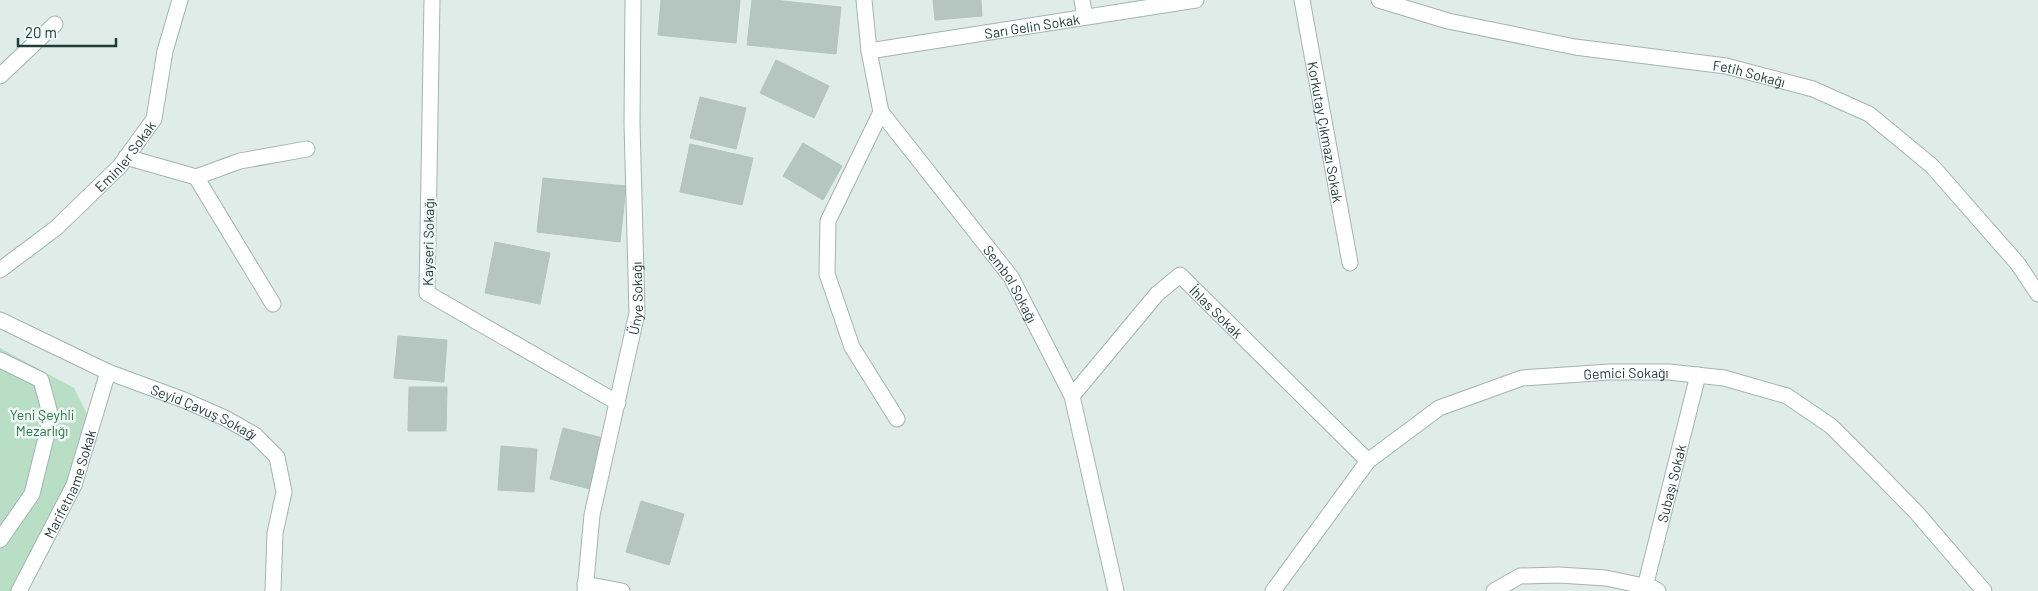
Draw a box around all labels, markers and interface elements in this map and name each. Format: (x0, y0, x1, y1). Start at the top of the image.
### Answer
street label: Sarı Gelin Sokak (983, 10, 1081, 41)
scale bar (18, 15, 115, 47)
text: 20 m (25, 23, 57, 41)
street label: Fetih Sokağı (1712, 56, 1787, 90)
street label: Korkutay Çıkmazı Sokak (1305, 60, 1347, 204)
street label: Eminler Sokak (91, 117, 159, 195)
street label: Kayseri Sokağı (419, 198, 437, 286)
street label: Sembol Sokağı (980, 241, 1041, 325)
street label: Ünye Sokağı (624, 261, 646, 336)
street label: İhlas Sokak (1186, 281, 1247, 341)
street label: Gemici Sokağı (1583, 363, 1669, 382)
street label: Seyid Çavuş Sokağı (149, 380, 262, 442)
park label: Yeni Şeyhli Mezarlığı (10, 406, 74, 439)
street label: Marifetname Sokak (40, 427, 99, 541)
street label: Subaşı Sokak (1653, 442, 1689, 524)

